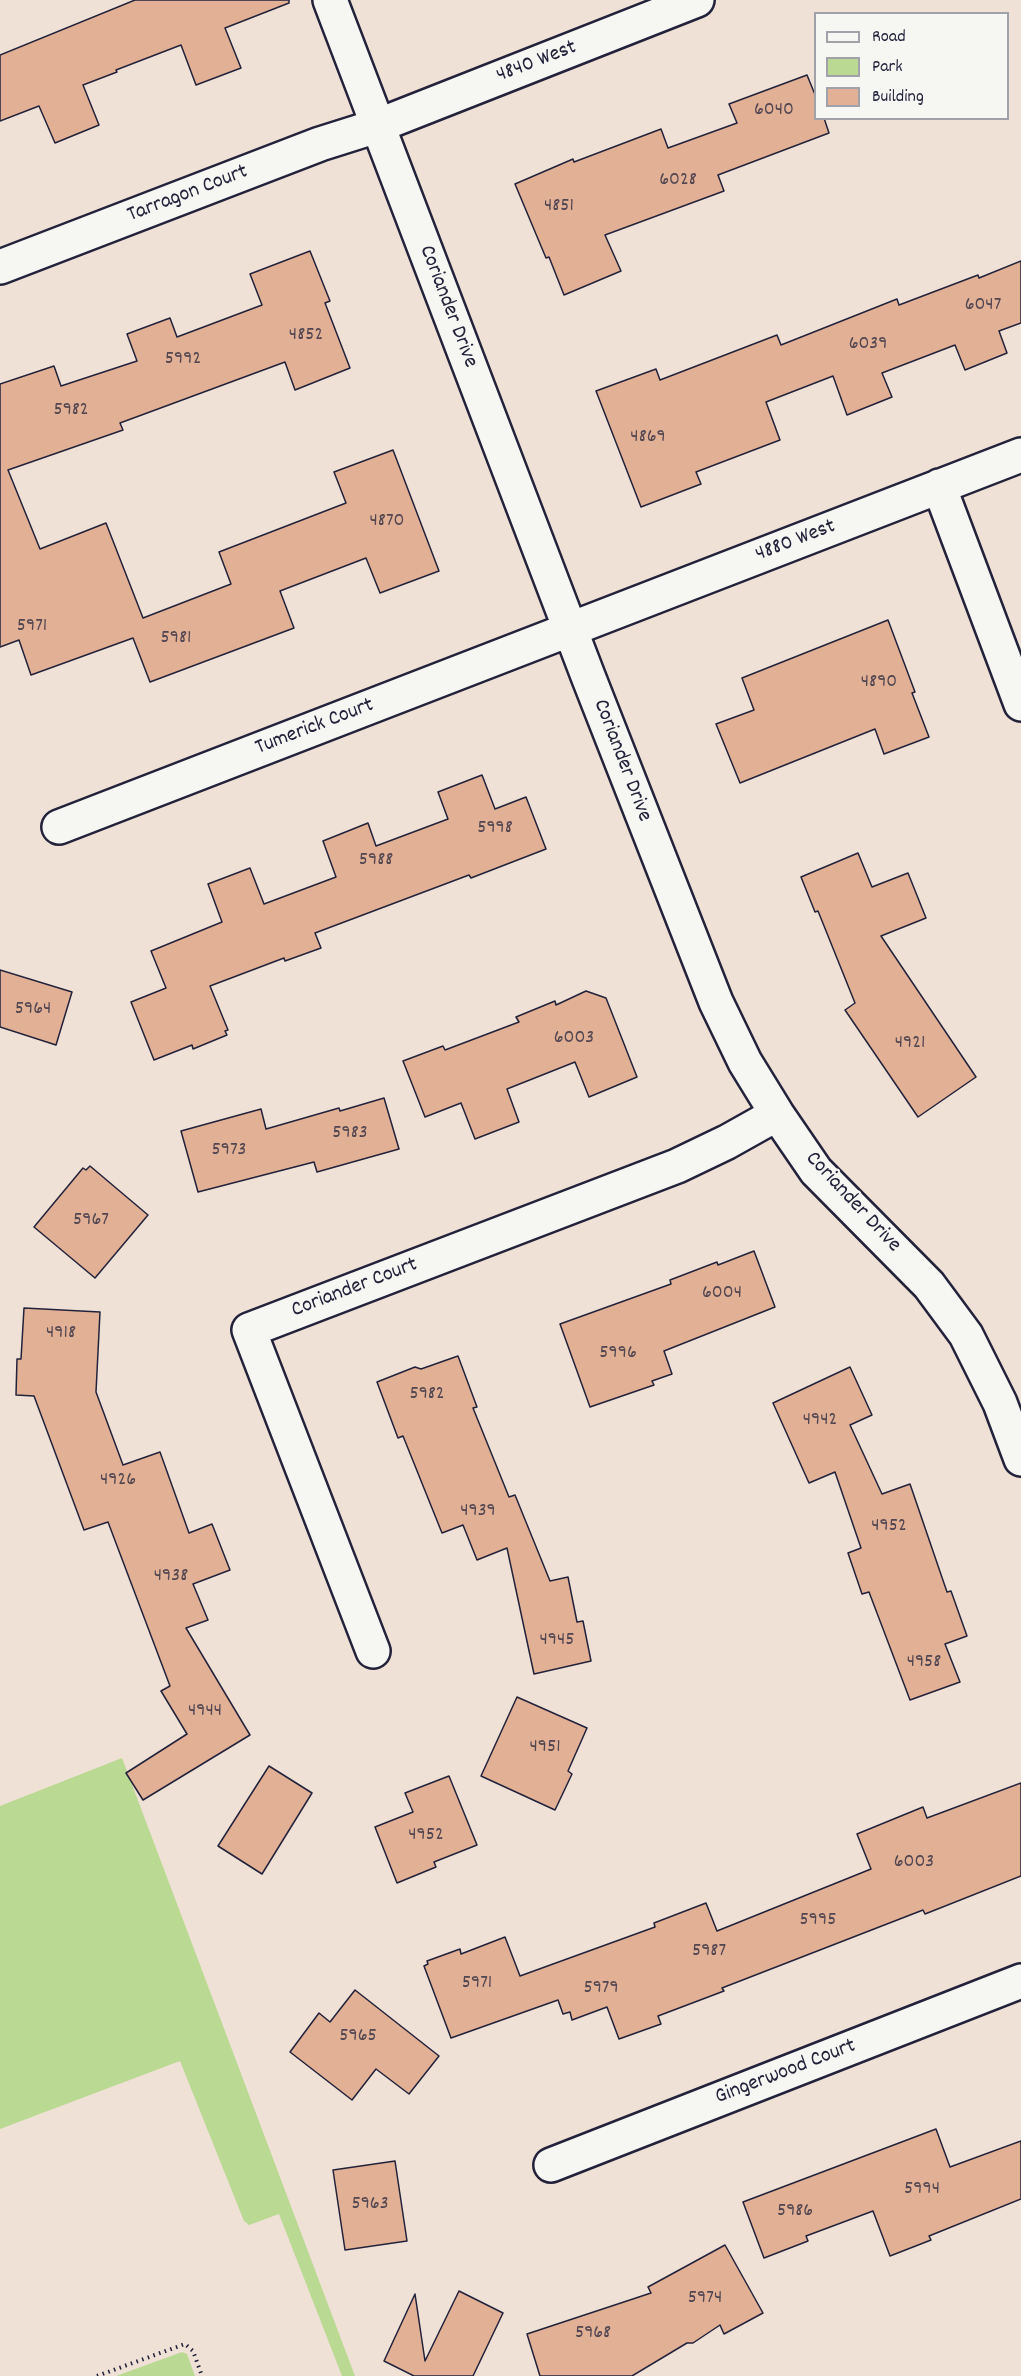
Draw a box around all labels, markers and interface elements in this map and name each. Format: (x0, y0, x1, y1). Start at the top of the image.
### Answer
legend (814, 12, 1009, 120)
text: Road (872, 25, 906, 50)
street label: 4840 West (493, 36, 581, 90)
text: Park (872, 55, 903, 80)
text: Building (872, 85, 924, 110)
house number: 6040 (754, 99, 794, 123)
street label: Tarragon Court (124, 160, 252, 230)
house number: 6028 (659, 169, 697, 193)
house number: 4851 (544, 195, 574, 219)
street label: Coriander Drive (412, 242, 482, 372)
house number: 6047 (965, 294, 1001, 318)
house number: 4852 (289, 324, 323, 348)
house number: 6039 (849, 333, 887, 357)
house number: 5992 (165, 348, 201, 372)
house number: 5982 (53, 399, 89, 423)
house number: 4869 (630, 426, 666, 450)
house number: 4870 (370, 510, 404, 534)
street label: 4880 West (752, 515, 840, 569)
house number: 5971 (17, 615, 47, 639)
house number: 5981 (161, 627, 191, 651)
house number: 4890 (861, 671, 897, 695)
street label: Tumerick Court (252, 693, 378, 763)
street label: Coriander Drive (586, 696, 656, 826)
house number: 5998 (477, 817, 513, 841)
house number: 5988 (359, 849, 393, 873)
house number: 5964 (15, 998, 51, 1022)
house number: 6003 (554, 1027, 594, 1051)
house number: 4921 (895, 1032, 925, 1056)
house number: 5983 (332, 1122, 368, 1146)
house number: 5973 (212, 1139, 246, 1163)
street label: Coriander Drive (798, 1147, 906, 1259)
house number: 5967 (73, 1209, 109, 1233)
street label: Coriander Court (288, 1253, 422, 1325)
house number: 6004 (702, 1282, 742, 1306)
house number: 4918 (46, 1322, 76, 1346)
house number: 5996 (599, 1342, 637, 1366)
house number: 5982 (409, 1383, 445, 1407)
house number: 4942 (803, 1409, 837, 1433)
house number: 4926 (100, 1469, 136, 1493)
house number: 4939 (460, 1500, 496, 1524)
house number: 4952 (871, 1515, 907, 1539)
house number: 4938 (154, 1565, 188, 1589)
house number: 4945 (539, 1629, 575, 1653)
house number: 4958 (907, 1651, 941, 1675)
house number: 4944 (188, 1700, 222, 1724)
house number: 4951 (529, 1736, 561, 1760)
house number: 4952 (408, 1824, 444, 1848)
house number: 6003 (894, 1851, 934, 1875)
house number: 5995 (800, 1909, 836, 1933)
house number: 5987 (692, 1940, 726, 1964)
house number: 5971 (462, 1972, 492, 1996)
house number: 5979 (583, 1977, 619, 2001)
house number: 5965 (339, 2025, 377, 2049)
street label: Gingerwood Court (712, 2034, 860, 2112)
house number: 5994 (904, 2178, 940, 2202)
house number: 5963 (351, 2193, 389, 2217)
house number: 5986 (777, 2200, 813, 2224)
house number: 5974 (688, 2287, 722, 2311)
house number: 5968 (575, 2322, 611, 2346)

